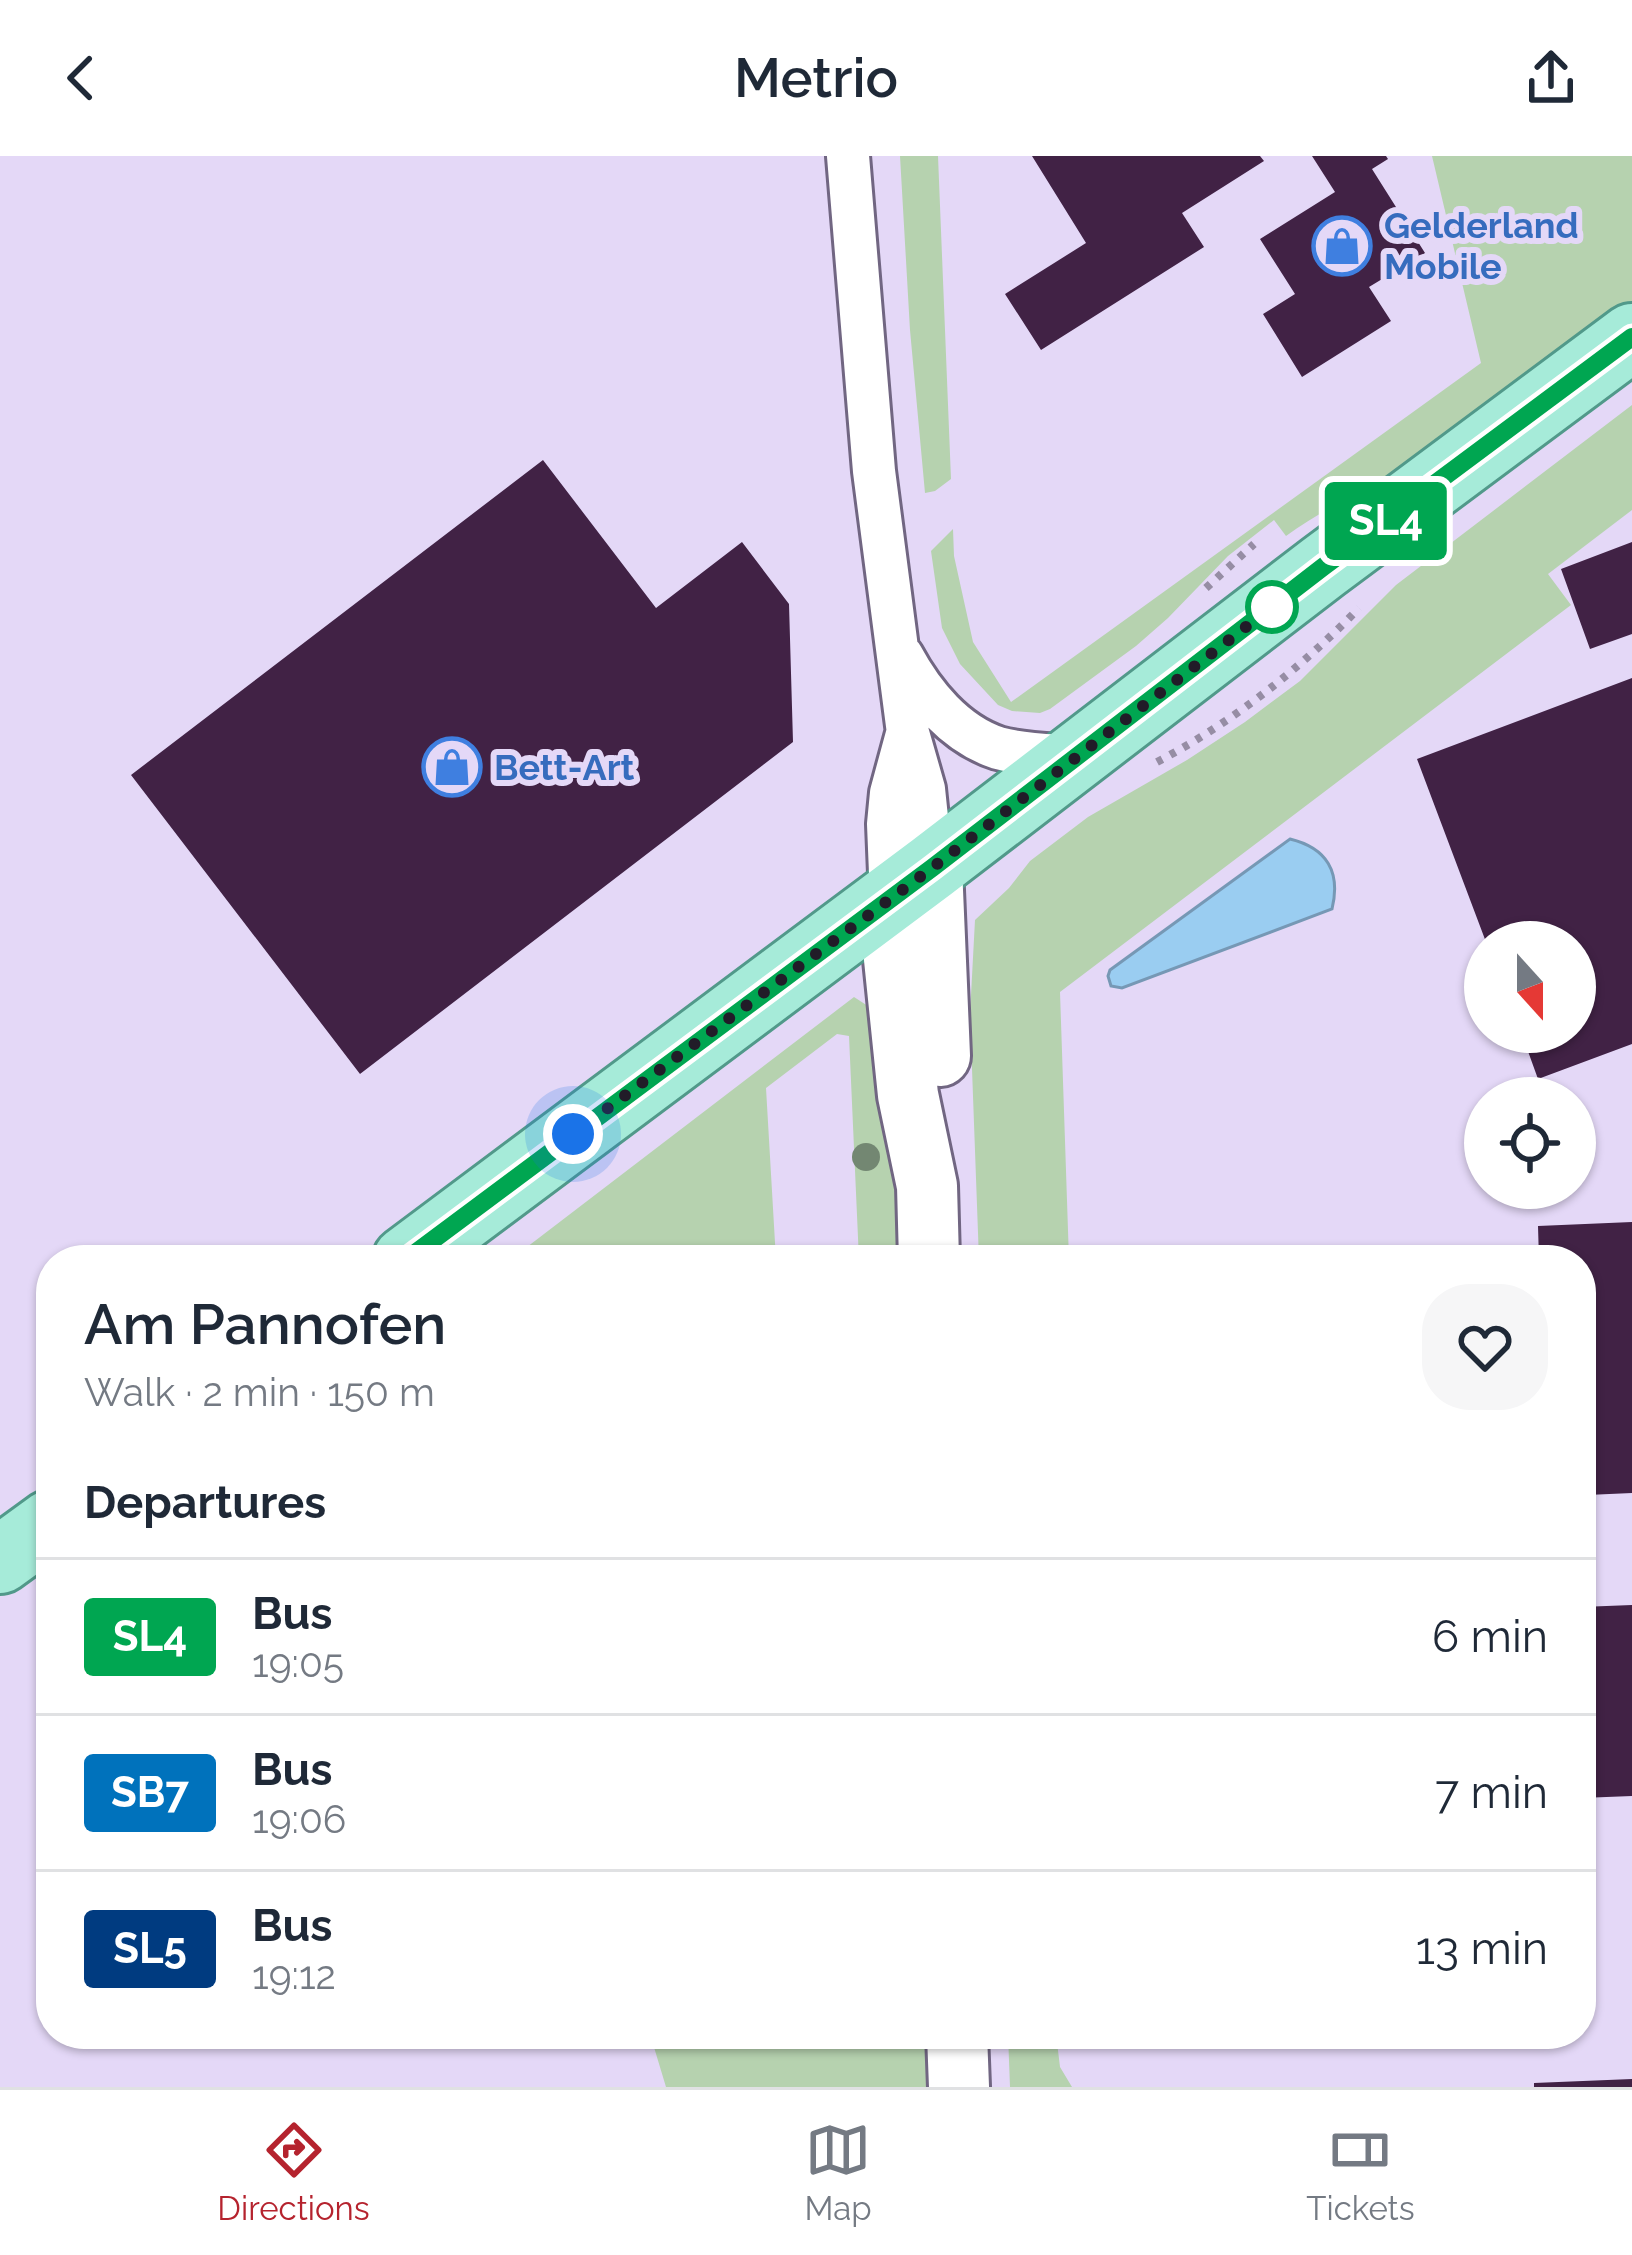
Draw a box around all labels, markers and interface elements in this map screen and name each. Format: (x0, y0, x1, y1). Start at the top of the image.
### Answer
icon: back (48, 45, 114, 111)
icon: share (1518, 45, 1584, 111)
text: Metrio (734, 46, 898, 110)
place label: Gelderland Mobile (1384, 204, 1579, 287)
shop icon: Gelderland Mobile (1311, 215, 1373, 277)
line badge: SL4 (1317, 482, 1455, 560)
text: SL4 (1349, 496, 1423, 545)
unlabelled marker (1247, 582, 1297, 632)
shop icon: Bett-Art (421, 736, 483, 798)
place label: Bett-Art (494, 746, 635, 788)
north arrow (1464, 921, 1596, 1053)
map controls (1464, 921, 1596, 1209)
button: locate (1464, 1077, 1596, 1209)
your location (543, 1104, 603, 1164)
button: heart (1422, 1284, 1548, 1410)
text: Am Pannofen (84, 1290, 446, 1357)
text: Walk · 2 min · 150 m (84, 1369, 435, 1415)
text: Departures (84, 1476, 326, 1529)
text: Bus (252, 1587, 333, 1640)
text: 6 min (1432, 1610, 1548, 1663)
text: SL4 (113, 1612, 187, 1661)
text: 19:05 (252, 1640, 344, 1686)
text: Bus (252, 1743, 333, 1796)
text: 7 min (1435, 1766, 1548, 1819)
text: SB7 (111, 1768, 189, 1817)
text: 19:06 (252, 1796, 346, 1842)
text: Bus (252, 1899, 333, 1952)
text: 13 min (1416, 1922, 1548, 1975)
text: SL5 (113, 1924, 187, 1973)
text: 19:12 (252, 1952, 336, 1998)
tab: Directions (217, 2117, 370, 2228)
tab: Map (804, 2117, 872, 2228)
tab: Tickets (1306, 2117, 1415, 2228)

